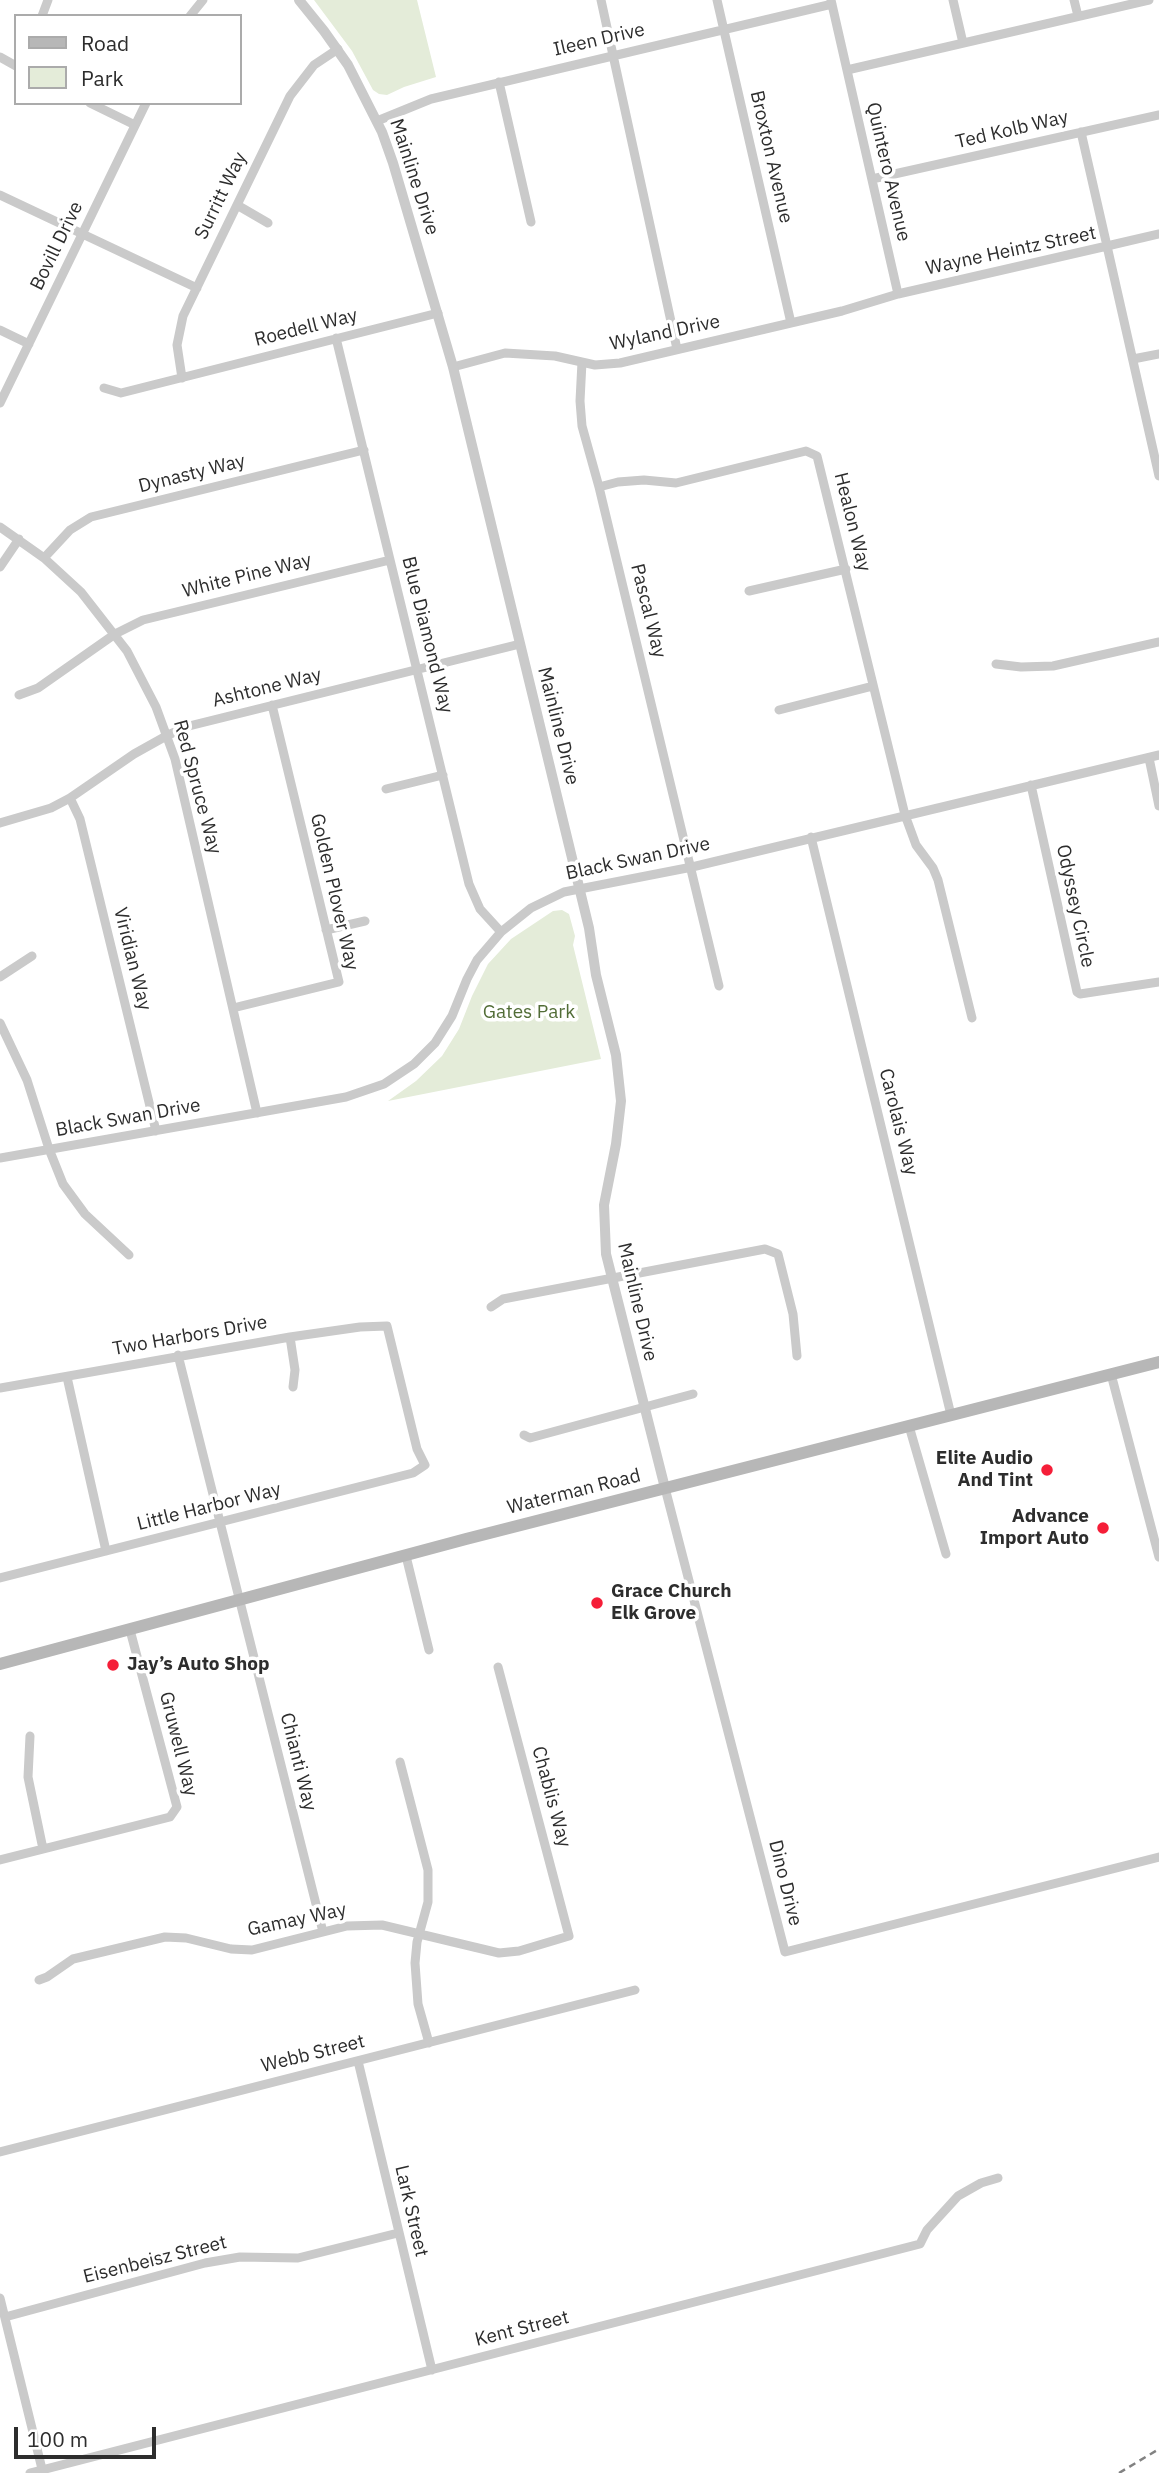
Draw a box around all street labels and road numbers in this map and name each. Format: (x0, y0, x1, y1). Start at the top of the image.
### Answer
street label: Ileen Drive (551, 18, 647, 62)
street label: Broxton Avenue (745, 89, 797, 225)
street label: Quintero Avenue (861, 100, 915, 244)
street label: Ted Kolb Way (954, 106, 1070, 154)
street label: Mainline Drive (384, 116, 444, 238)
street label: Surritt Way (190, 149, 252, 243)
street label: Bovill Drive (26, 198, 88, 294)
street label: Wayne Heintz Street (924, 222, 1098, 280)
street label: Roedell Way (252, 304, 360, 352)
street label: Wyland Drive (608, 310, 722, 356)
street label: Dynasty Way (136, 450, 248, 498)
street label: Healon Way (829, 470, 875, 574)
street label: White Pine Way (180, 549, 314, 603)
street label: Blue Diamond Way (396, 554, 458, 716)
street label: Pascal Way (625, 561, 671, 661)
street label: Ashtone Way (210, 663, 324, 713)
street label: Mainline Drive (532, 665, 584, 787)
street label: Red Spruce Way (168, 717, 226, 857)
street label: Golden Plover Way (305, 811, 363, 973)
street label: Black Swan Drive (564, 833, 712, 885)
street label: Odyssey Circle (1051, 842, 1099, 970)
street label: Viridian Way (108, 905, 156, 1013)
street label: Carolais Way (874, 1066, 922, 1178)
street label: Black Swan Drive (54, 1094, 202, 1142)
street label: Mainline Drive (612, 1241, 662, 1363)
street label: Two Harbors Drive (111, 1311, 269, 1361)
street label: Waterman Road (505, 1464, 643, 1520)
street label: Little Harbor Way (135, 1478, 283, 1536)
street label: Gruwell Way (154, 1689, 202, 1799)
street label: Chianti Way (275, 1711, 321, 1813)
street label: Chablis Way (527, 1744, 575, 1850)
street label: Dino Drive (763, 1838, 807, 1928)
street label: Gamay Way (246, 1898, 348, 1942)
street label: Webb Street (259, 2030, 367, 2078)
street label: Lark Street (389, 2163, 433, 2259)
street label: Eisenbeisz Street (81, 2231, 229, 2289)
street label: Kent Street (473, 2306, 571, 2352)

